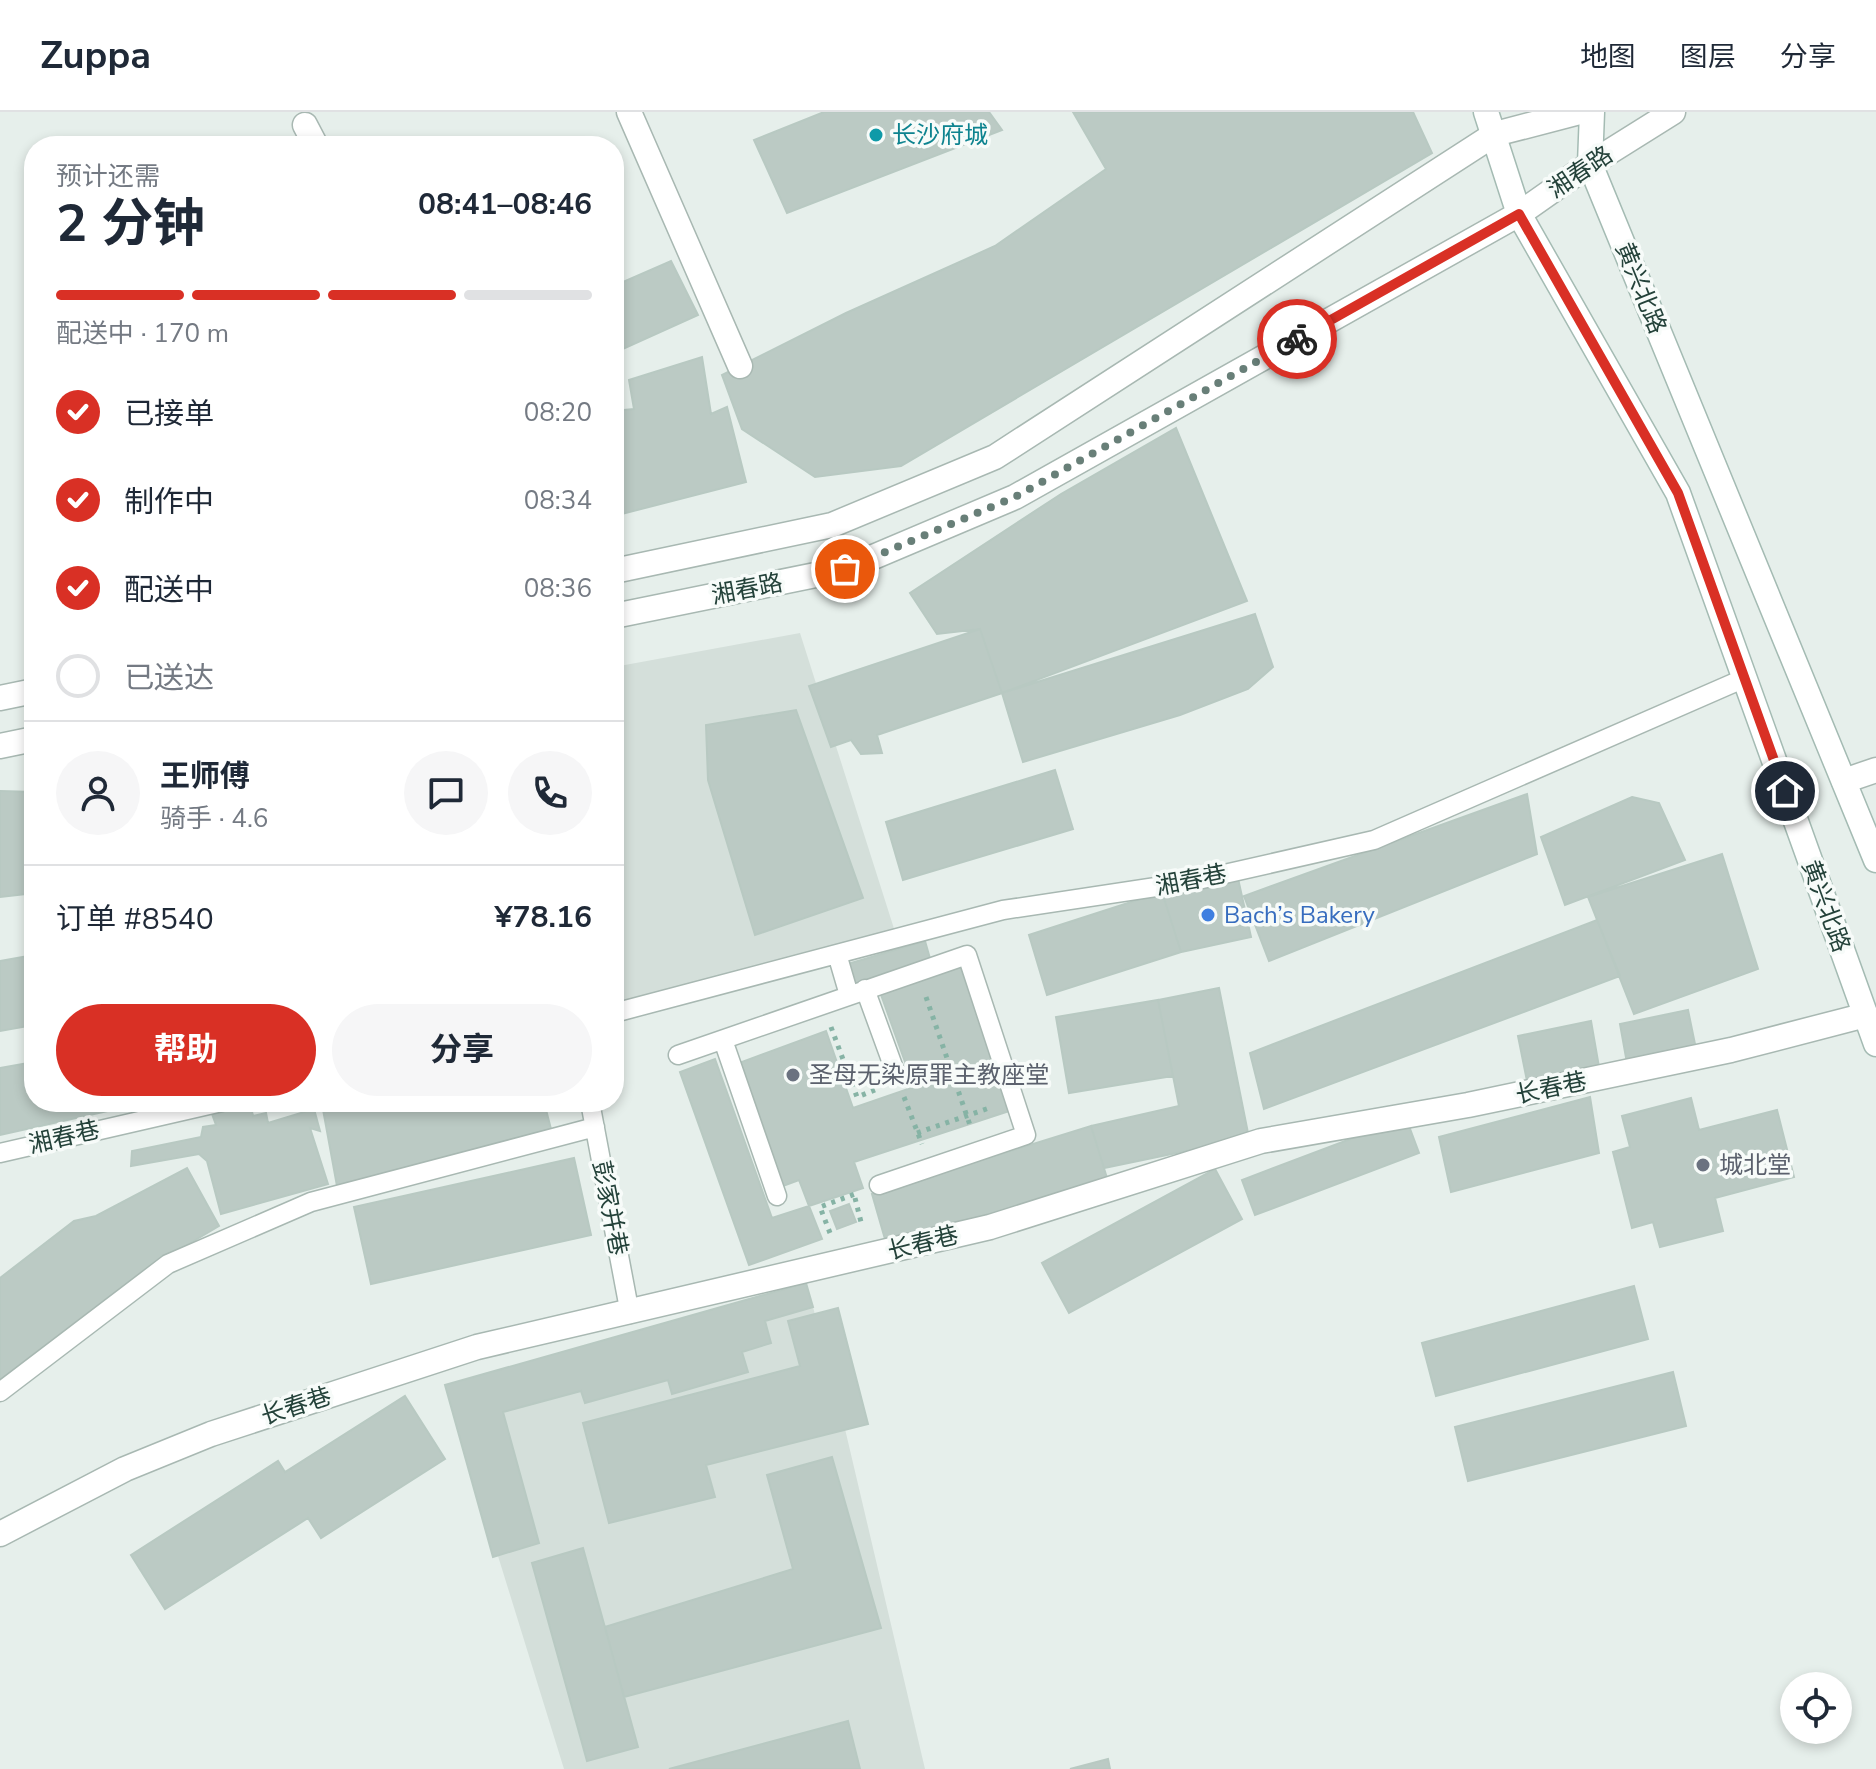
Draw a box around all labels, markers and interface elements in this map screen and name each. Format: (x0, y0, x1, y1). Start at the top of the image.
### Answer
text: Zuppa (40, 30, 151, 81)
text: 地图 (1580, 38, 1636, 76)
text: 图层 (1680, 38, 1736, 76)
text: 分享 (1780, 38, 1836, 76)
place label: 长沙府城 (892, 119, 988, 151)
marker: 长沙府城 (867, 126, 885, 144)
street label: 湘春路 (1541, 139, 1619, 205)
text: 预计还需 (56, 159, 160, 194)
text: 08:41–08:46 (418, 184, 592, 225)
text: 2 分钟 (56, 188, 205, 259)
street label: 黄兴北路 (1608, 238, 1674, 338)
courier (1257, 299, 1337, 379)
text: 配送中 · 170 m (56, 316, 229, 351)
icon: bike (1275, 317, 1319, 361)
icon: check (56, 390, 100, 434)
text: 已接单 (124, 394, 214, 435)
text: 08:20 (524, 395, 592, 430)
icon: check (56, 478, 100, 522)
text: 制作中 (124, 482, 214, 523)
text: 08:34 (524, 483, 592, 518)
pin (811, 535, 879, 603)
icon: bag (823, 547, 867, 591)
icon: check (56, 566, 100, 610)
street label: 湘春路 (709, 566, 785, 612)
text: 配送中 (124, 570, 214, 611)
text: 08:36 (524, 571, 592, 606)
text: 已送达 (124, 658, 214, 699)
button: person (56, 751, 140, 835)
button: chat (404, 751, 488, 835)
button: phone (508, 751, 592, 835)
text: 王师傅 (160, 756, 250, 797)
pin (1751, 757, 1819, 825)
icon: home (1763, 769, 1807, 813)
text: 骑手 · 4.6 (160, 801, 268, 836)
street label: 黄兴北路 (1795, 855, 1857, 957)
street label: 湘春巷 (1153, 857, 1229, 903)
text: ¥78.16 (495, 897, 592, 938)
text: 订单 #8540 (56, 899, 214, 940)
place label: Bach’s Bakery (1224, 899, 1375, 931)
marker: Bach’s Bakery (1199, 906, 1217, 924)
button: 帮助 (56, 1004, 316, 1096)
button: 分享 (332, 1004, 592, 1096)
place label: 圣母无染原罪主教座堂 (809, 1059, 1049, 1091)
street label: 长春巷 (1512, 1065, 1590, 1111)
marker: 圣母无染原罪主教座堂 (784, 1066, 802, 1084)
street label: 湘春巷 (25, 1113, 103, 1161)
place label: 城北堂 (1719, 1149, 1791, 1181)
marker: 城北堂 (1694, 1156, 1712, 1174)
street label: 彭家并巷 (585, 1158, 635, 1258)
street label: 长春巷 (884, 1219, 962, 1267)
street label: 长春巷 (257, 1380, 335, 1432)
map controls (1780, 1672, 1852, 1744)
button: locate (1780, 1672, 1852, 1744)

